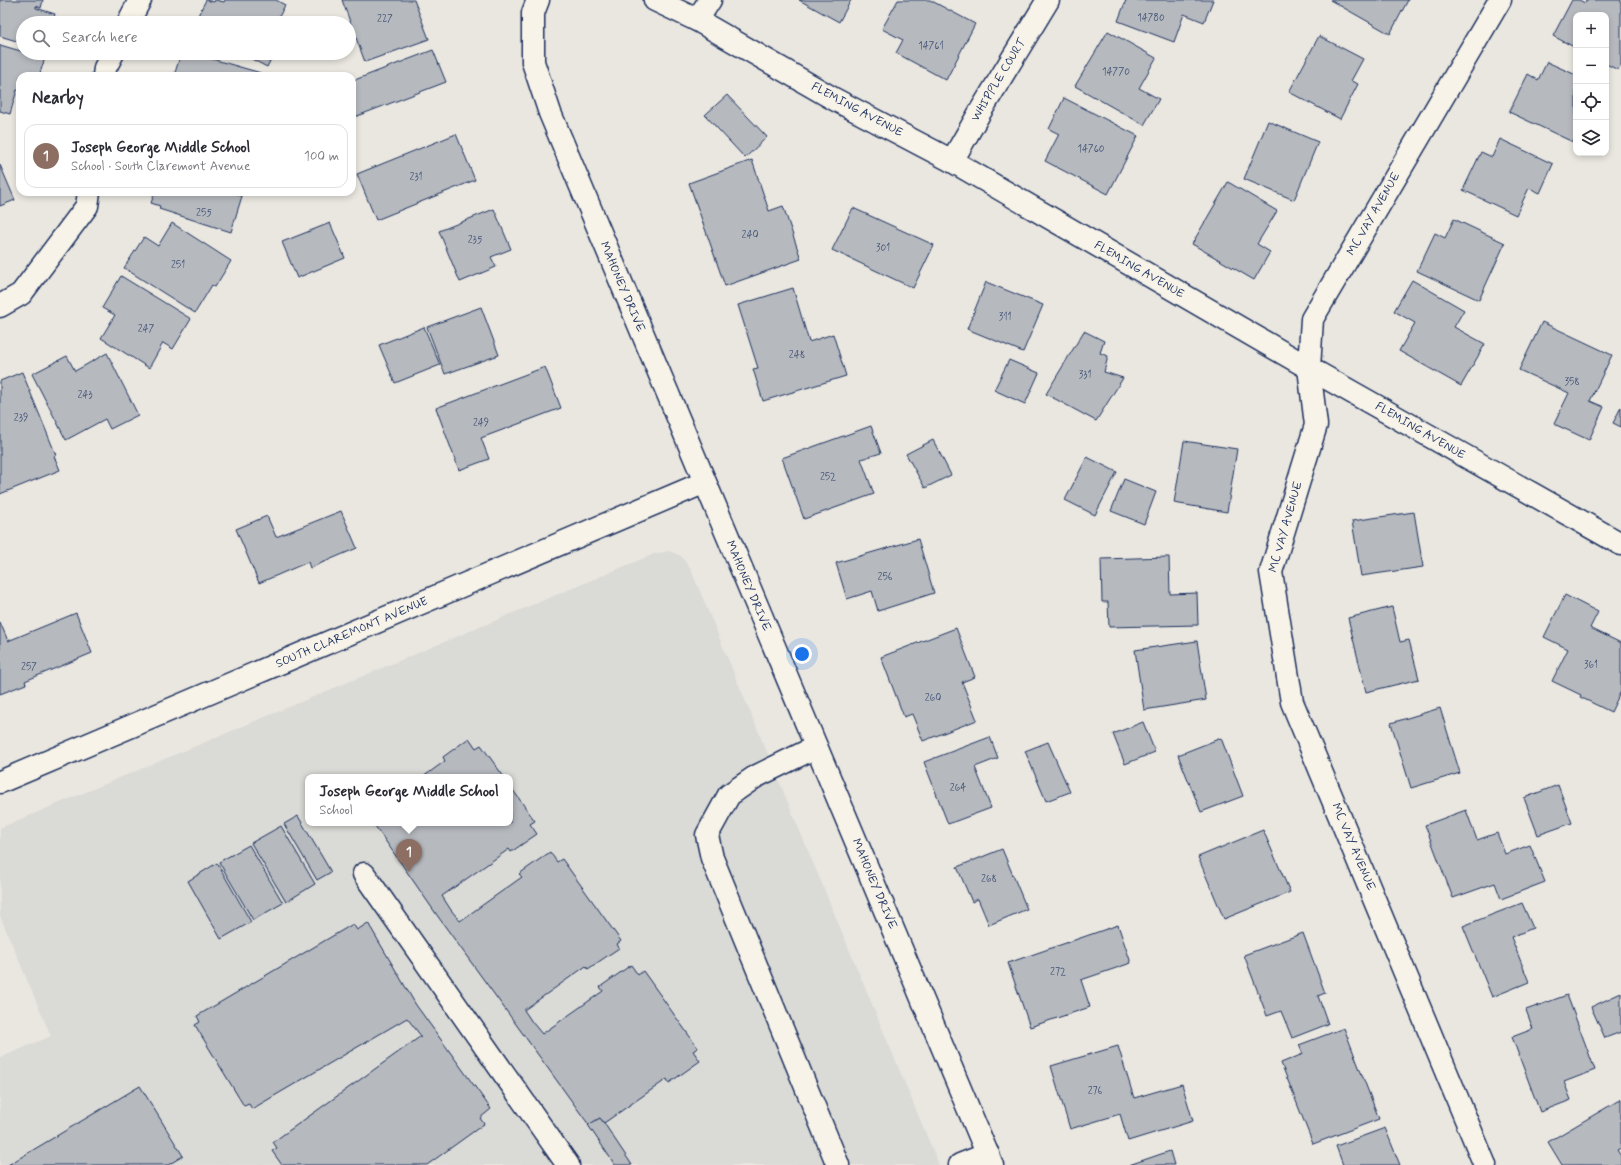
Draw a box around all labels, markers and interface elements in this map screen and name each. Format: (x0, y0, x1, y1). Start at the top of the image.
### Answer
house number: 14780 (1137, 12, 1165, 25)
map controls (1573, 12, 1609, 156)
button: + (1573, 12, 1609, 48)
house number: 227 (377, 13, 393, 26)
search box (16, 16, 356, 60)
icon: search (30, 27, 52, 49)
text: Search here (62, 28, 138, 48)
street label: WHIPPLE COURT (968, 35, 1031, 125)
house number: 14761 (918, 40, 944, 53)
button: − (1573, 48, 1609, 84)
house number: 14770 (1102, 66, 1130, 79)
street label: FLEMING AVENUE (808, 79, 906, 141)
button: locate (1573, 84, 1609, 120)
text: Nearby (32, 87, 84, 109)
button: layers (1573, 120, 1609, 156)
text: Joseph George Middle School (71, 138, 250, 158)
house number: 14760 (1078, 143, 1105, 156)
text: 1 (43, 148, 49, 165)
text: 100 m (304, 148, 339, 165)
text: School · South Claremont Avenue (71, 158, 250, 175)
street label: MC VAY AVENUE (1344, 169, 1405, 259)
house number: 231 (409, 171, 423, 184)
house number: 255 (196, 207, 212, 220)
house number: 240 (742, 229, 758, 242)
house number: 235 (468, 234, 483, 247)
street label: FLEMING AVENUE (1091, 238, 1187, 302)
street label: MAHONEY DRIVE (596, 239, 649, 335)
house number: 301 (876, 242, 890, 255)
house number: 251 (171, 259, 185, 272)
house number: 311 (999, 311, 1011, 324)
house number: 247 (138, 323, 155, 336)
house number: 248 (789, 349, 805, 362)
house number: 331 (1079, 369, 1091, 382)
house number: 358 (1564, 376, 1580, 389)
house number: 243 (77, 389, 93, 402)
street label: FLEMING AVENUE (1372, 399, 1468, 463)
house number: 239 (14, 412, 28, 425)
house number: 249 (473, 417, 489, 430)
house number: 252 (820, 471, 836, 484)
street label: MC VAY AVENUE (1265, 479, 1307, 574)
street label: MAHONEY DRIVE (722, 538, 775, 634)
house number: 256 (878, 571, 893, 584)
street label: SOUTH CLAREMONT AVENUE (274, 594, 430, 672)
your location (792, 644, 812, 664)
house number: 361 (1584, 659, 1598, 672)
house number: 257 (21, 661, 37, 674)
house number: 260 (925, 692, 941, 705)
popup (305, 774, 513, 826)
text: Joseph George Middle School (319, 782, 499, 802)
house number: 264 (950, 782, 966, 795)
street label: MC VAY AVENUE (1327, 801, 1379, 894)
text: School (319, 802, 353, 819)
street label: MAHONEY DRIVE (848, 836, 901, 932)
pin: 1 (396, 839, 422, 872)
house number: 268 (981, 873, 997, 886)
house number: 272 (1050, 966, 1066, 979)
house number: 276 (1088, 1085, 1103, 1098)

